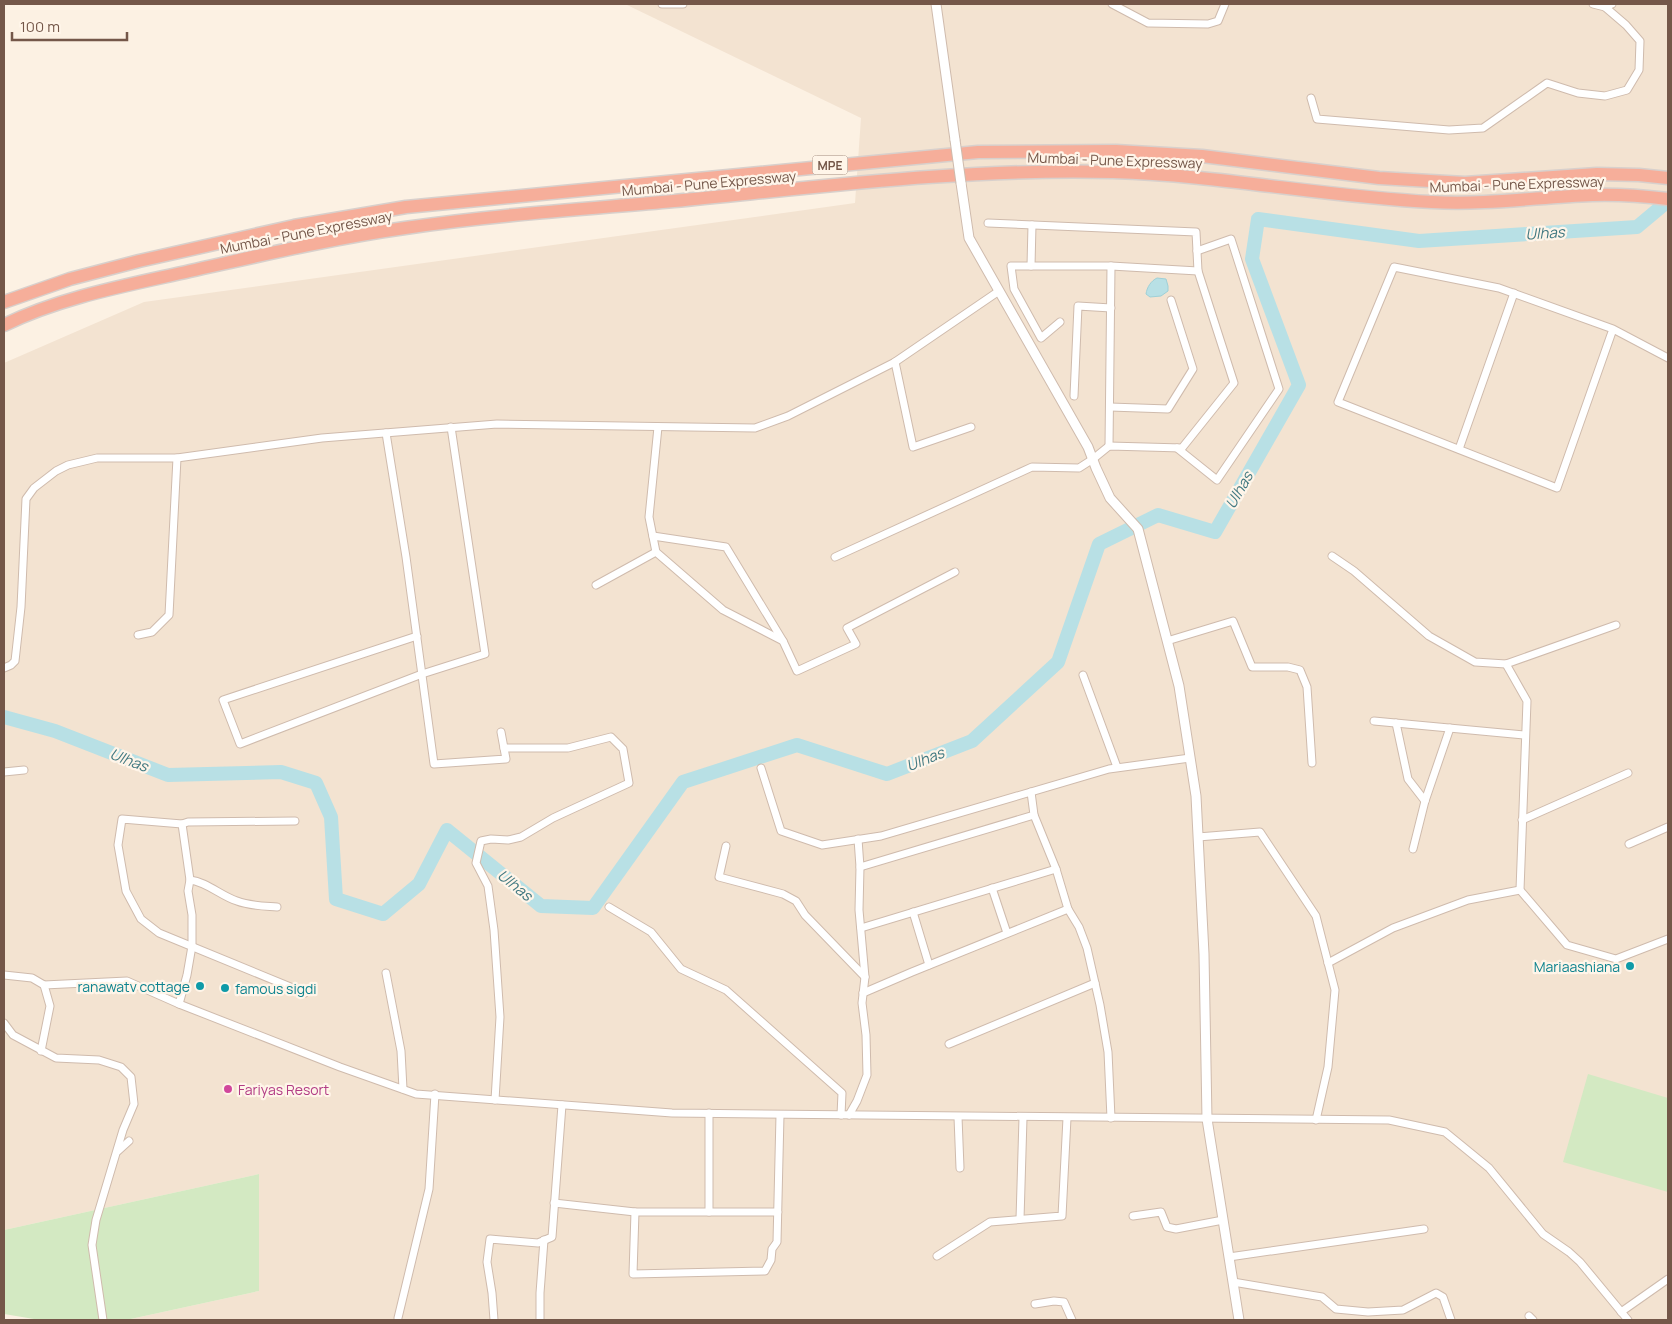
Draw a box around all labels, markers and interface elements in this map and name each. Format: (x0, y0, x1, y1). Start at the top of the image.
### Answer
scale bar (12, 10, 128, 42)
text: 100 m (20, 16, 60, 37)
street label: Mumbai - Pune Expressway (1027, 147, 1203, 173)
road number: MPE (812, 156, 848, 174)
street label: Mumbai - Pune Expressway (621, 166, 798, 200)
street label: Mumbai - Pune Expressway (1429, 171, 1605, 197)
street label: Mumbai - Pune Expressway (218, 206, 394, 258)
water label: Ulhas (1525, 221, 1566, 245)
water label: Ulhas (1220, 467, 1258, 512)
water label: Ulhas (903, 742, 948, 776)
water label: Ulhas (107, 743, 152, 777)
water label: Ulhas (493, 865, 538, 906)
place label: Mariaashiana (1534, 957, 1620, 976)
marker: Mariaashiana (1624, 960, 1636, 972)
place label: ranawatv cottage (78, 977, 190, 996)
place label: famous sigdi (235, 979, 317, 998)
marker: ranawatv cottage (194, 980, 206, 992)
marker: famous sigdi (219, 982, 231, 994)
place label: Fariyas Resort (238, 1080, 330, 1099)
marker: Fariyas Resort (222, 1083, 234, 1095)

